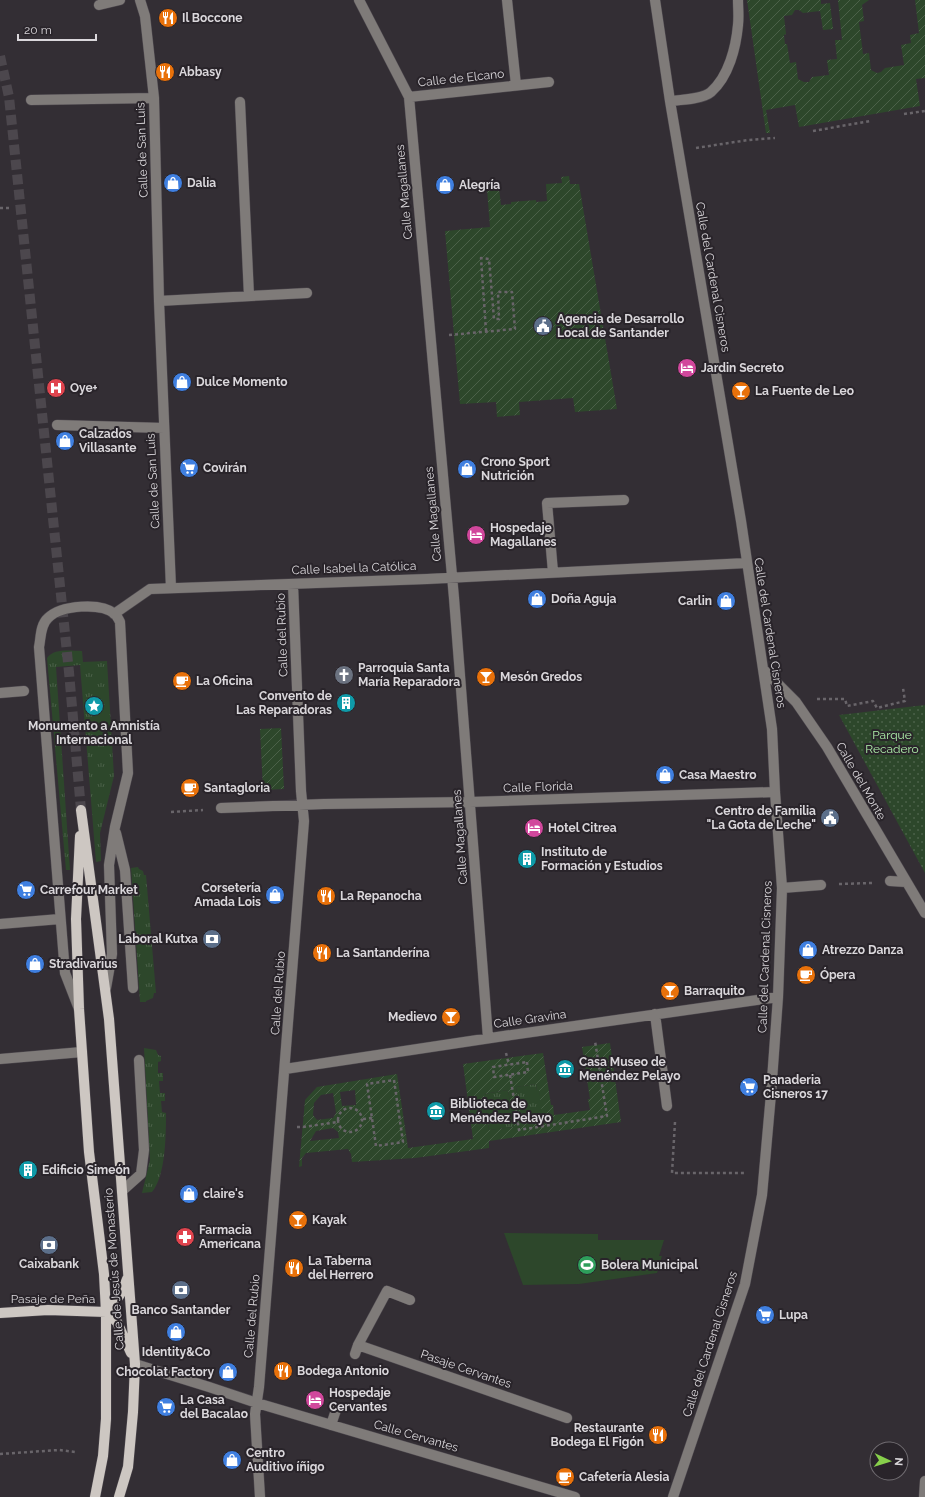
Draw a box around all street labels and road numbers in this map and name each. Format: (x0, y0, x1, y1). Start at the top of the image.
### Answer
street label: Calle de Elcano (417, 67, 505, 89)
street label: Calle de San Luis (133, 102, 151, 198)
street label: Calle Magallanes (393, 144, 415, 240)
street label: Calle del Cardenal Cisneros (693, 201, 733, 353)
street label: Calle de San Luis (144, 433, 162, 529)
street label: Calle Magallanes (422, 466, 444, 562)
street label: Calle del Cardenal Cisneros (751, 557, 789, 710)
street label: Calle Isabel la Católica (291, 559, 417, 577)
street label: Calle del Rubio (274, 593, 290, 677)
street label: Calle del Monte (833, 740, 889, 822)
street label: Calle Florida (503, 779, 573, 795)
street label: Calle Magallanes (450, 789, 470, 885)
street label: Calle del Cardenal Cisneros (755, 880, 775, 1033)
street label: Calle del Rubio (268, 951, 288, 1035)
street label: Calle Gravina (493, 1007, 567, 1031)
street label: Calle de Jesús de Monasterio (101, 1187, 127, 1351)
street label: Calle del Cardenal Cisneros (680, 1269, 740, 1419)
street label: Calle del Rubio (241, 1274, 263, 1358)
street label: Pasaje de Peña (11, 1292, 95, 1306)
street label: Pasaje Cervantes (419, 1347, 513, 1391)
street label: Calle Cervantes (372, 1417, 460, 1455)

